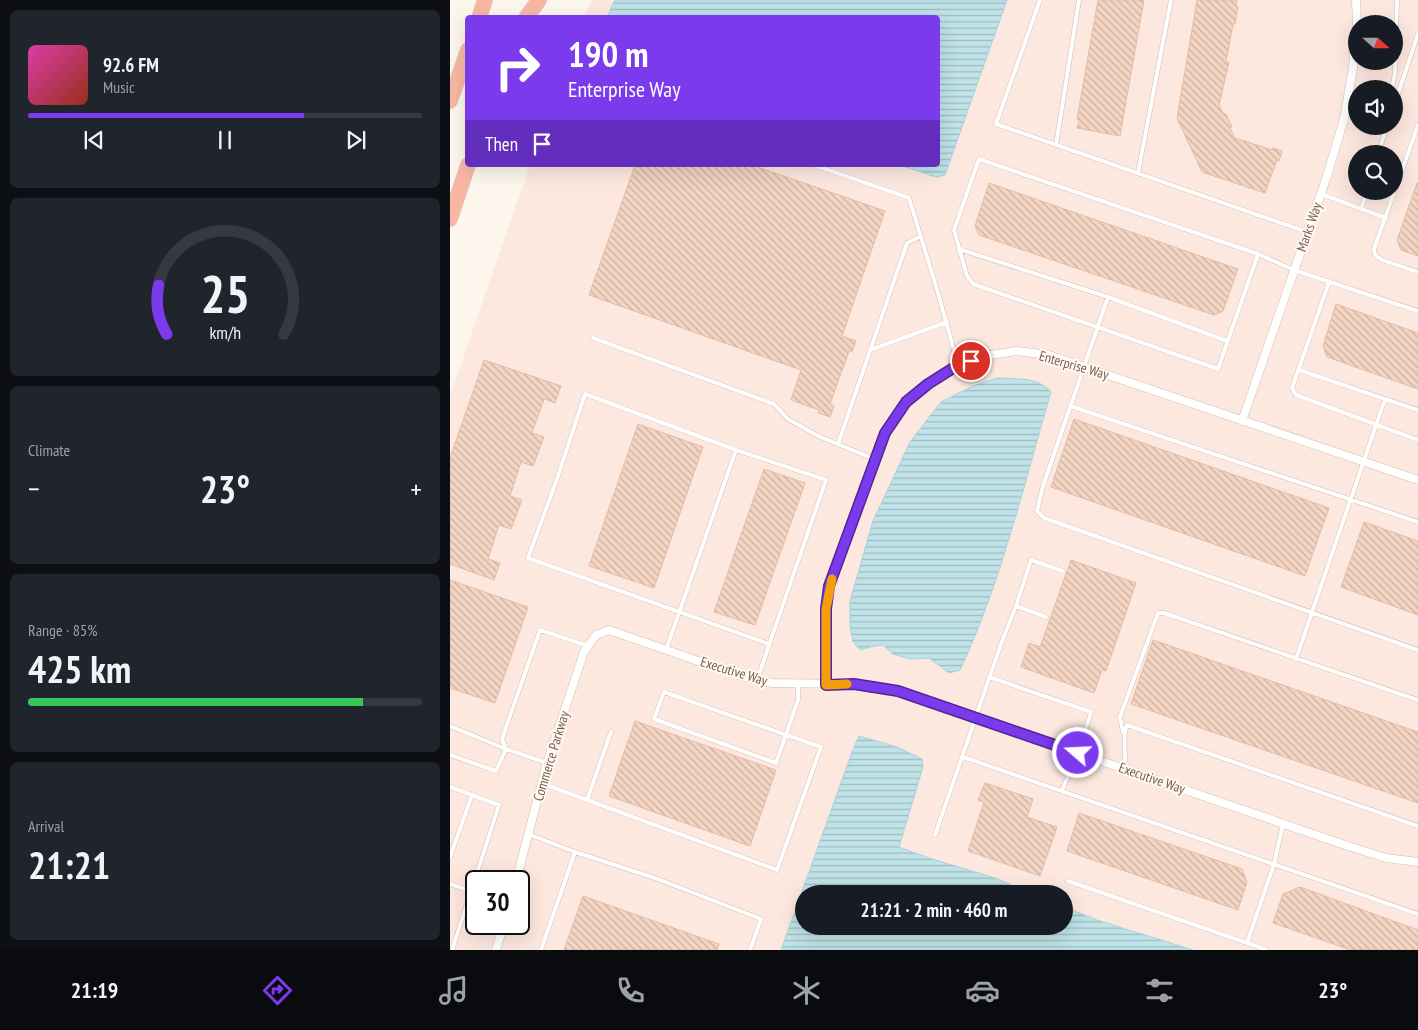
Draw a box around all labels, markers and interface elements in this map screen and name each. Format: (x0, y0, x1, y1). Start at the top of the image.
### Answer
north arrow (1348, 15, 1402, 70)
map controls (1348, 15, 1403, 200)
text: 190 m (568, 31, 649, 77)
icon: right (485, 35, 550, 100)
text: 92.6 FM (103, 53, 159, 77)
text: Enterprise Way (568, 75, 680, 103)
text: Music (103, 77, 135, 97)
button: sound (1348, 80, 1403, 135)
icon: previous (80, 126, 108, 154)
icon: pause (211, 126, 239, 154)
icon: next (342, 126, 370, 154)
icon: arrive (528, 130, 556, 158)
text: Then (485, 132, 518, 156)
button: search (1348, 145, 1403, 200)
street label: Marks Way (1292, 199, 1326, 254)
text: 25 (200, 260, 250, 327)
text: km/h (209, 321, 241, 344)
pin (950, 340, 992, 382)
street label: Enterprise Way (1037, 346, 1112, 384)
icon: arrive (957, 347, 985, 375)
text: Climate (28, 440, 70, 460)
text: 23° (200, 464, 250, 513)
text: − (28, 470, 40, 507)
text: + (410, 470, 422, 507)
text: Range · 85% (28, 620, 97, 640)
text: 425 km (28, 644, 131, 693)
street label: Executive Way (698, 652, 770, 690)
street label: Commerce Parkway (529, 708, 573, 803)
position arrow (1051, 726, 1103, 778)
street label: Executive Way (1117, 758, 1188, 798)
text: Arrival (28, 816, 64, 836)
text: 21:21 (28, 840, 110, 889)
speed limit sign: 30 (465, 870, 530, 935)
text: 21:21 · 2 min · 460 m (861, 898, 1007, 922)
icon: directions (260, 973, 295, 1008)
icon: music (436, 973, 471, 1008)
icon: phone (613, 973, 648, 1008)
icon: climate (789, 973, 824, 1008)
icon: car (965, 973, 1000, 1008)
icon: filters (1142, 973, 1177, 1008)
text: 21:19 (71, 976, 118, 1004)
text: 23° (1318, 976, 1347, 1004)

